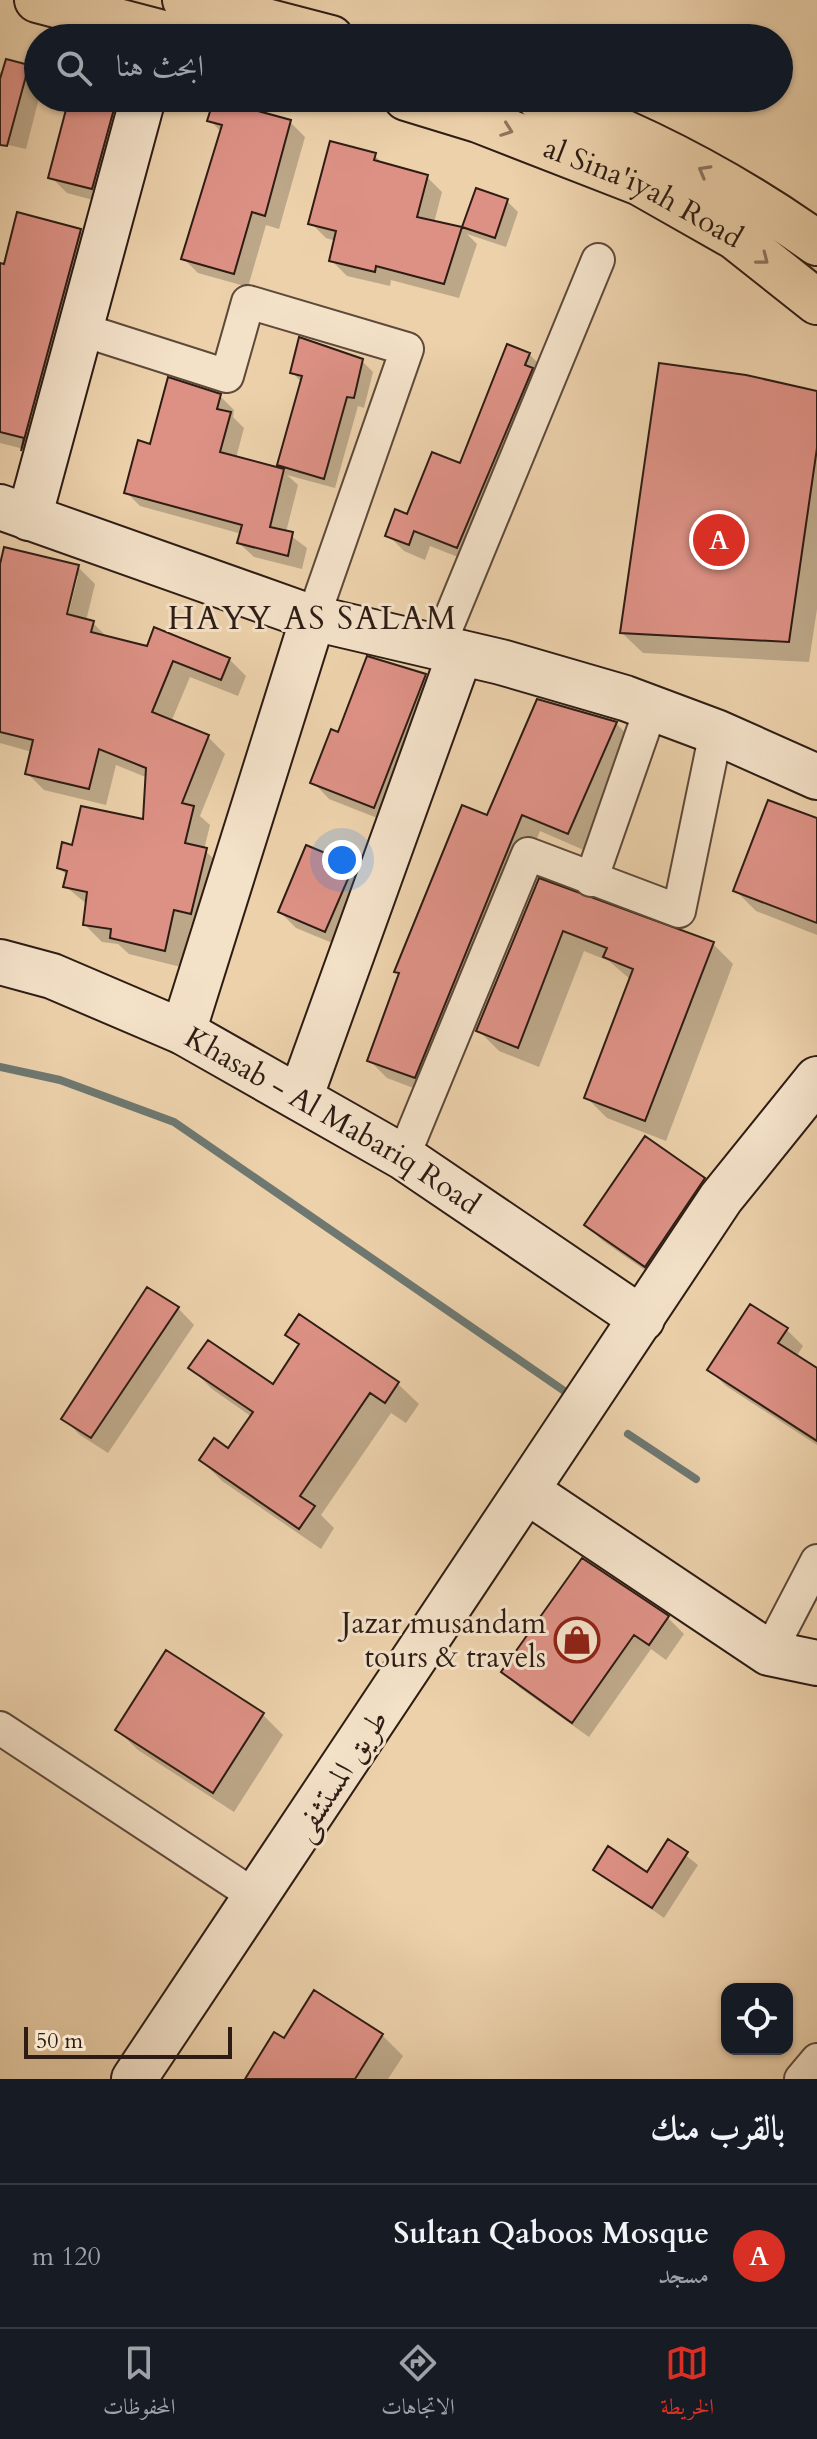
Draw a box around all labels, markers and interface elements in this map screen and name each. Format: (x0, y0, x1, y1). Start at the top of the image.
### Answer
search box (24, 24, 793, 112)
icon: search (52, 46, 96, 90)
text: ابحث هنا (116, 46, 204, 87)
one-way arrow (499, 121, 513, 137)
street label: al Sina'iyah Road (538, 128, 750, 258)
one-way arrow (699, 165, 713, 181)
one-way arrow (754, 249, 768, 264)
pin: A (693, 510, 745, 570)
district label: HAYY AS SALAM (168, 597, 458, 641)
your location (322, 840, 362, 880)
street label: Khasab - Al Mabariq Road (177, 1017, 488, 1224)
place label: Jazar musandam tours & travels (337, 1603, 547, 1678)
shop icon: Jazar musandam tours & travels (553, 1616, 601, 1664)
street label: طريق المستشفى (283, 1702, 399, 1849)
map controls (721, 1983, 793, 2055)
button: locate (721, 1983, 793, 2055)
scale bar (24, 2023, 232, 2059)
text: 50 m (36, 2026, 83, 2056)
text: بالقرب منك (650, 2105, 785, 2151)
text: Sultan Qaboos Mosque (394, 2213, 709, 2254)
text: 120 m (32, 2239, 101, 2274)
text: A (749, 2239, 769, 2274)
text: مسجد (658, 2257, 709, 2292)
tab: المحفوظات (103, 2341, 175, 2428)
tab: الاتجاهات (381, 2341, 455, 2428)
tab: الخريطة (661, 2341, 714, 2428)

